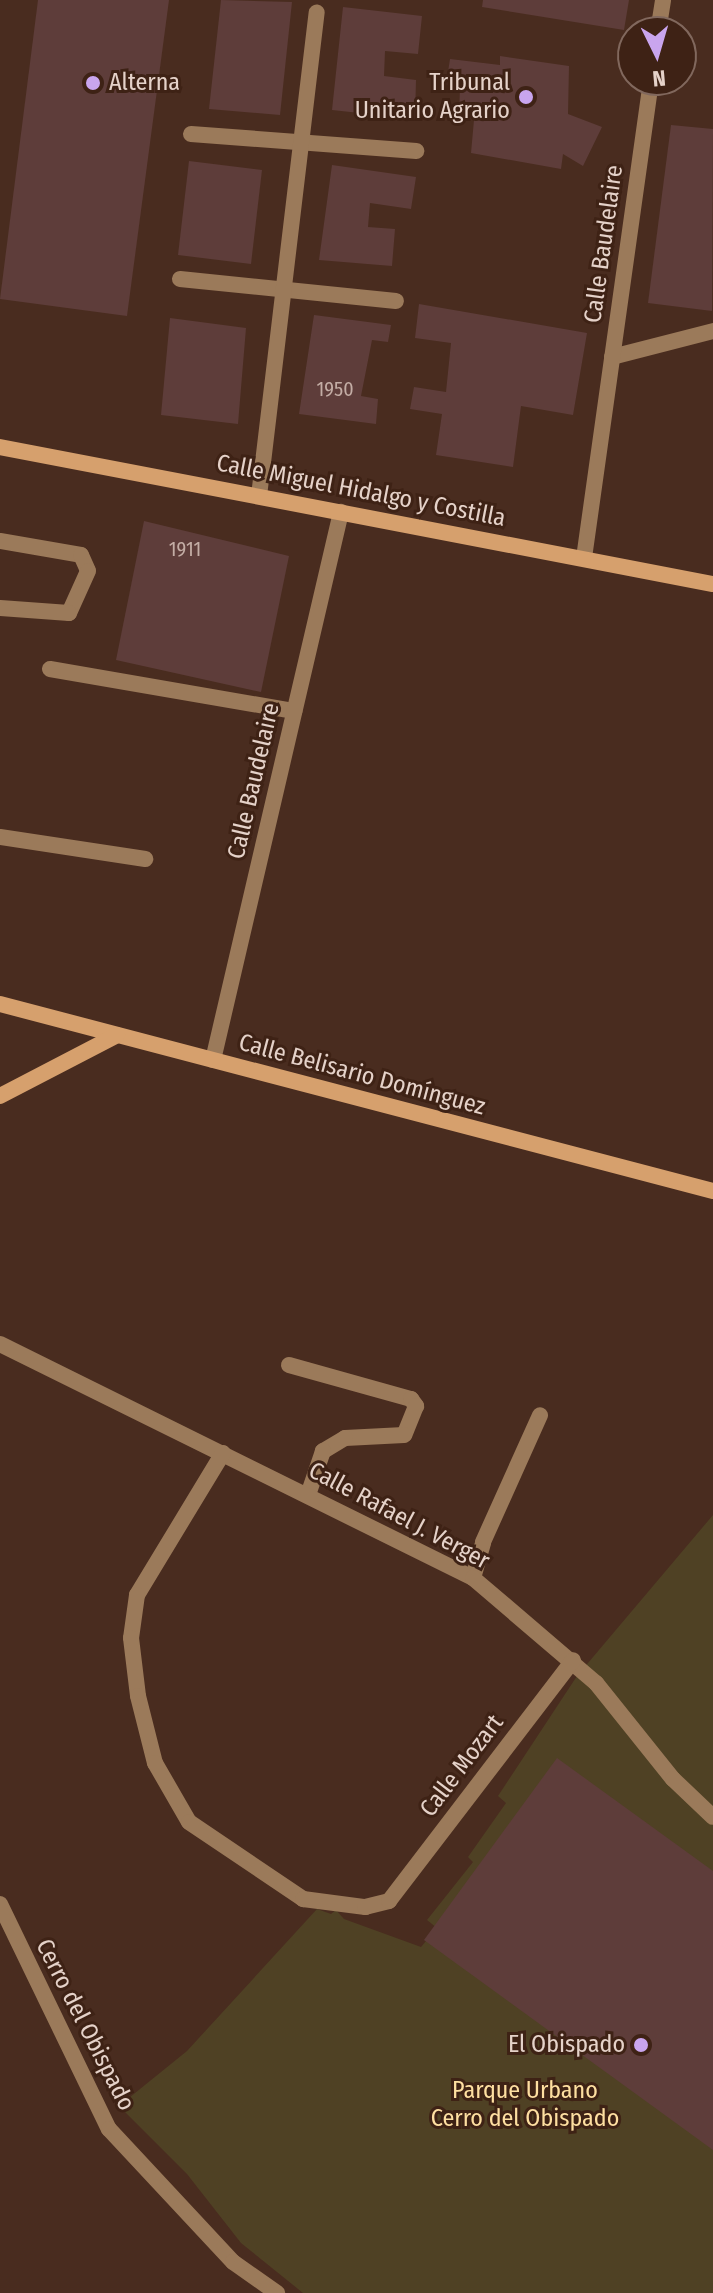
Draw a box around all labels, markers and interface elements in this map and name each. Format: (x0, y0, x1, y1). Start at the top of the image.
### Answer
north arrow (617, 16, 697, 96)
text: N (651, 64, 667, 92)
place label: Alterna (109, 69, 180, 97)
place label: Tribunal Unitario Agrario (355, 69, 510, 125)
marker: Alterna (84, 74, 102, 92)
marker: Tribunal Unitario Agrario (517, 88, 535, 106)
street label: Calle Baudelaire (579, 163, 629, 325)
house number: 1950 (316, 377, 354, 401)
street label: Calle Miguel Hidalgo y Costilla (214, 449, 508, 533)
house number: 1911 (169, 537, 201, 561)
street label: Calle Baudelaire (222, 700, 286, 862)
street label: Calle Belisario Domínguez (236, 1028, 488, 1122)
street label: Calle Rafael J. Verger (304, 1456, 494, 1576)
street label: Calle Mozart (414, 1709, 510, 1823)
street label: Cerro del Obispado (29, 1934, 141, 2116)
place label: El Obispado (508, 2031, 625, 2059)
marker: El Obispado (632, 2036, 650, 2054)
park label: Parque Urbano Cerro del Obispado (431, 2077, 619, 2133)

